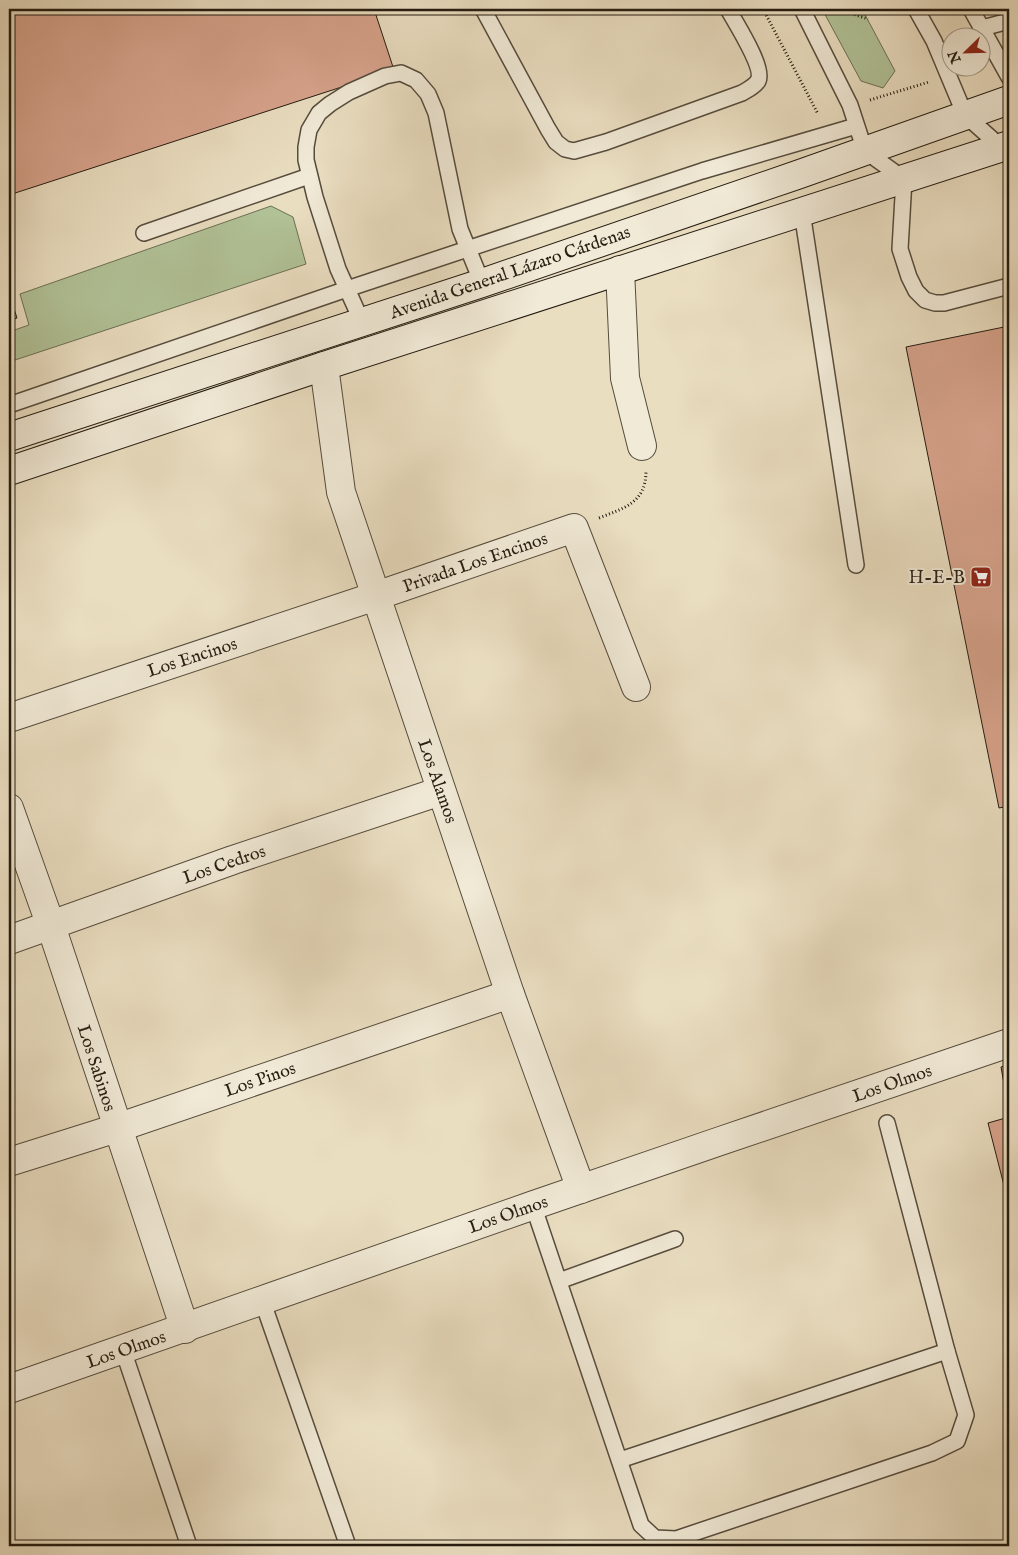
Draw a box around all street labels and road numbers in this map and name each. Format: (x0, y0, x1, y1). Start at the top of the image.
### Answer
street label: Avenida General Lázaro Cárdenas (386, 221, 634, 326)
street label: Privada Los Encinos (400, 528, 551, 599)
street label: Los Encinos (145, 633, 240, 684)
street label: Los Alamos (411, 736, 462, 827)
street label: Los Cedros (180, 840, 269, 890)
street label: Los Sabinos (71, 1022, 120, 1115)
street label: Los Pinos (222, 1058, 299, 1103)
street label: Los Olmos (850, 1060, 935, 1109)
street label: Los Olmos (466, 1191, 551, 1240)
street label: Los Olmos (84, 1326, 169, 1375)

